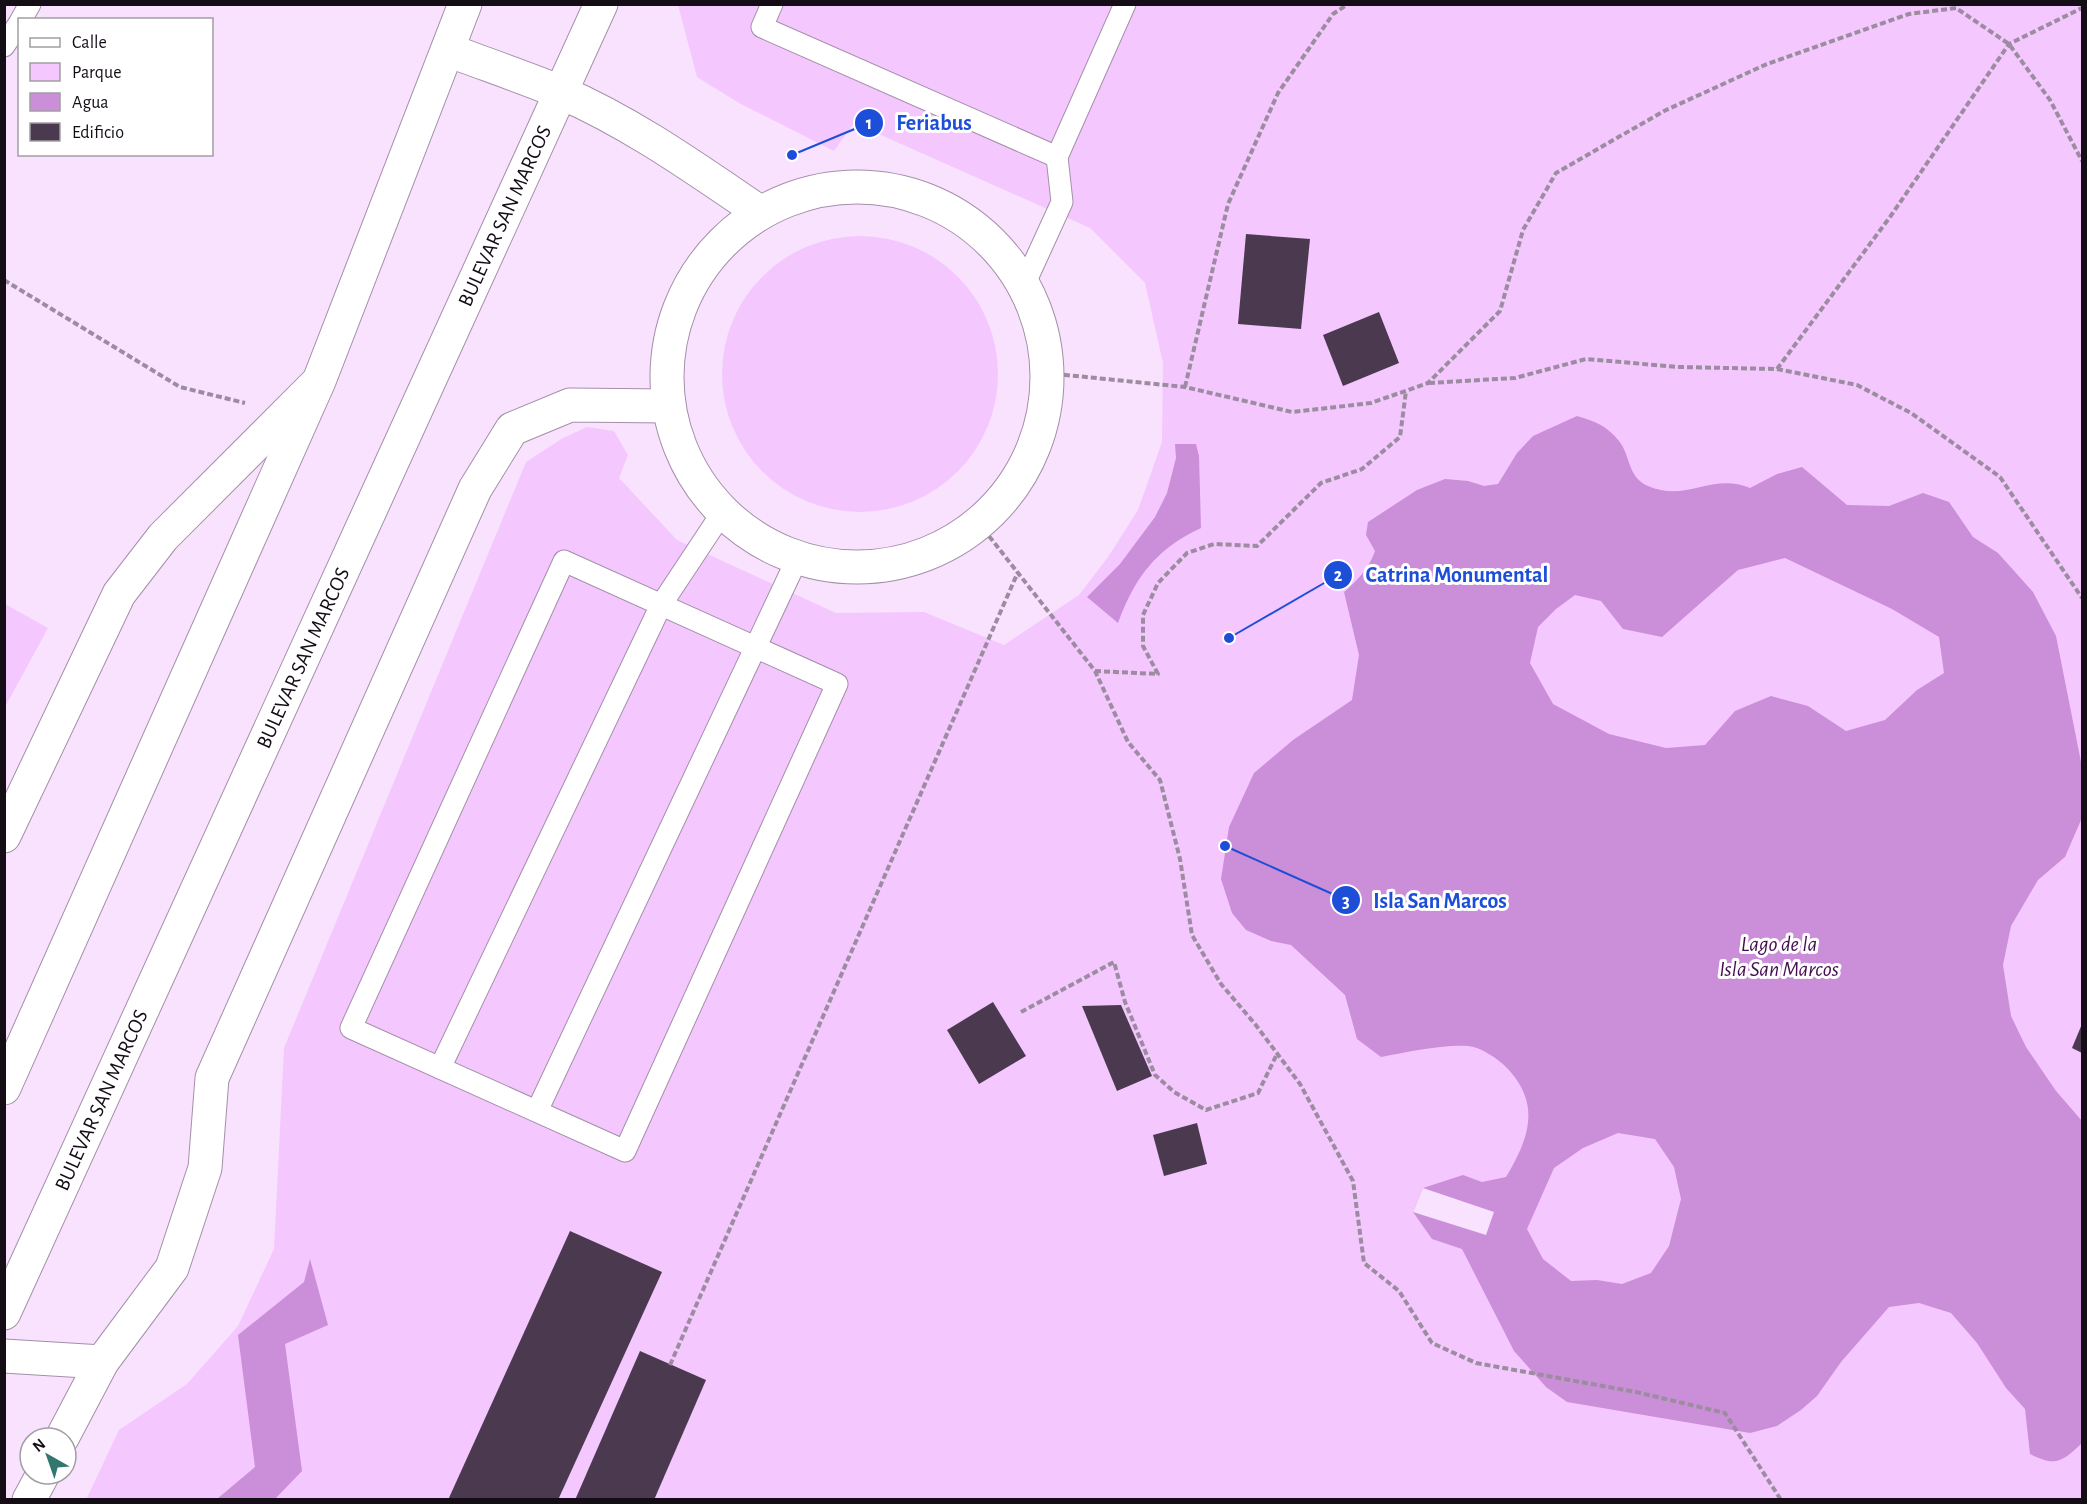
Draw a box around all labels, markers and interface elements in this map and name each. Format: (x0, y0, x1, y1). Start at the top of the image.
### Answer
legend (18, 18, 213, 156)
text: Calle (72, 34, 107, 52)
text: Parque (72, 64, 121, 82)
text: Agua (72, 94, 109, 112)
callout: Feriabus (854, 103, 984, 143)
text: Feriabus (896, 112, 972, 134)
text: 1 (866, 115, 872, 133)
street label: BULEVAR SAN MARCOS (455, 122, 555, 310)
text: Edificio (72, 124, 124, 142)
callout: Catrina Monumental (1323, 555, 1560, 595)
street label: BULEVAR SAN MARCOS (253, 564, 354, 752)
text: Catrina Monumental (1366, 564, 1548, 586)
text: 2 (1334, 567, 1343, 585)
callout: Isla San Marcos (1331, 880, 1519, 920)
text: Isla San Marcos (1373, 890, 1507, 912)
text: 3 (1342, 893, 1350, 911)
water label: Lago de la Isla San Marcos (1719, 933, 1839, 980)
street label: BULEVAR SAN MARCOS (51, 1007, 152, 1194)
north arrow (18, 1426, 78, 1486)
text: N (30, 1436, 48, 1455)

